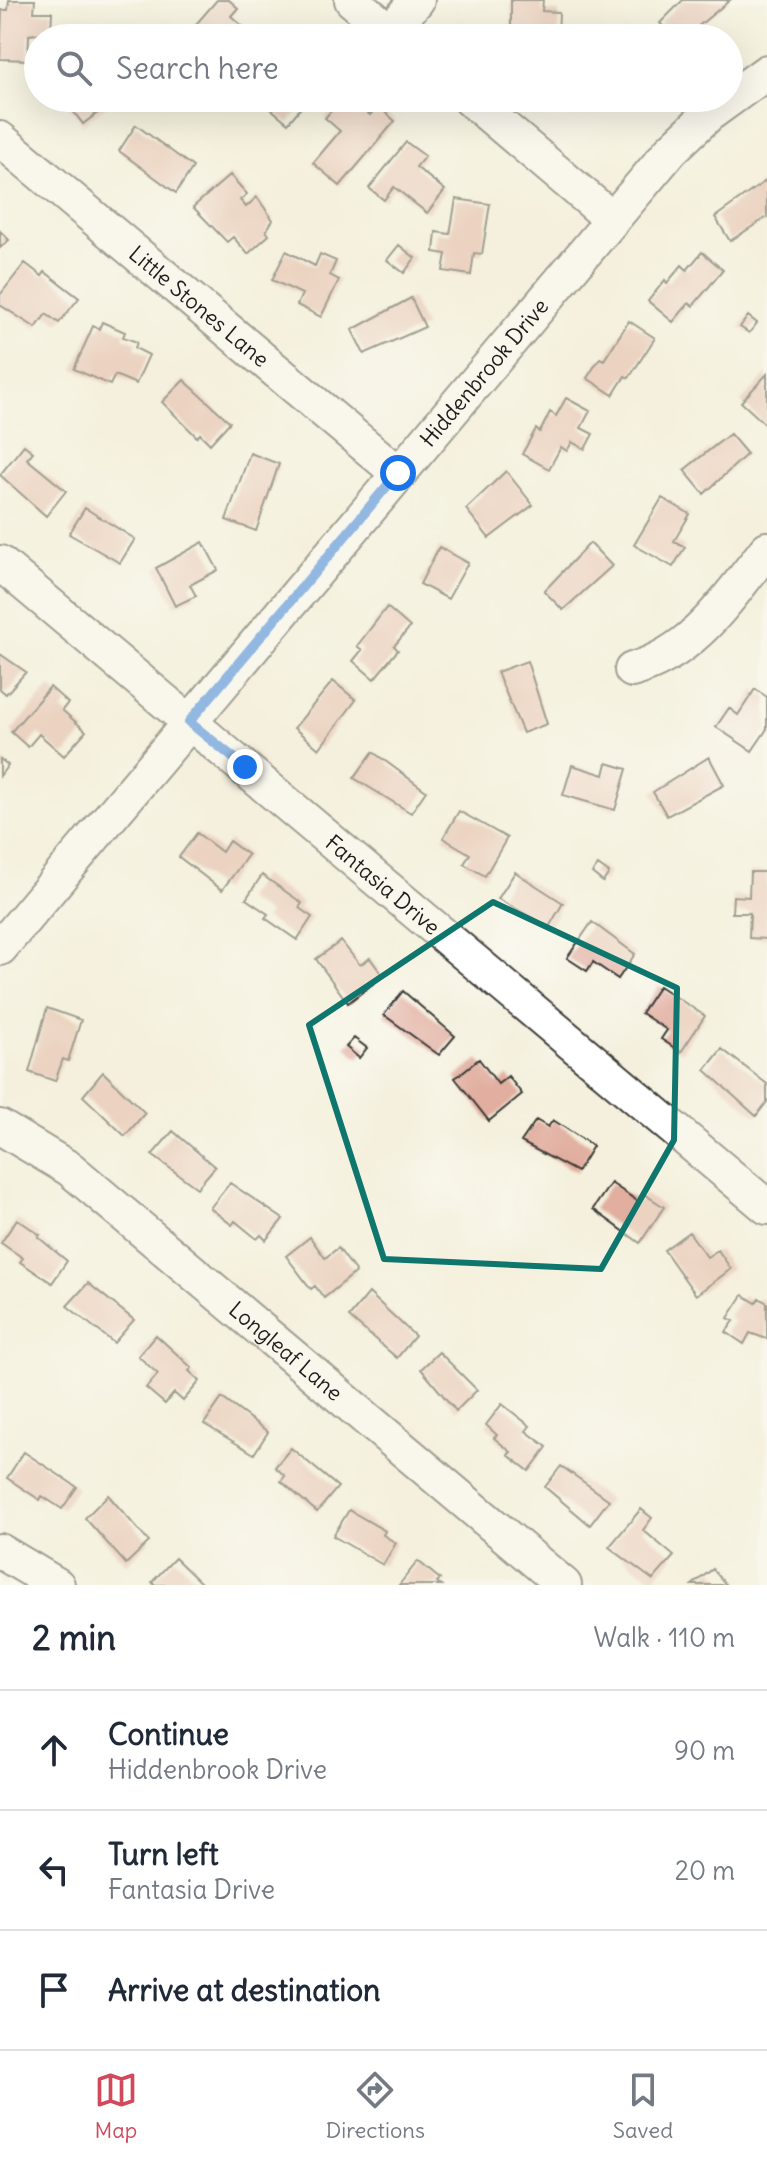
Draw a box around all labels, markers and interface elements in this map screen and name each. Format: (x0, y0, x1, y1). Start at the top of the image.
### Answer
search box (24, 24, 743, 112)
icon: search (52, 46, 96, 90)
text: Search here (116, 49, 279, 87)
street label: Little Stones Lane (123, 239, 275, 373)
street label: Hiddenbrook Drive (414, 292, 554, 452)
route start (380, 455, 416, 491)
route end (227, 749, 263, 785)
street label: Fantasia Drive (320, 828, 446, 941)
street label: Longleaf Lane (223, 1295, 349, 1407)
text: 2 min (32, 1616, 116, 1659)
text: Walk · 110 m (593, 1621, 735, 1654)
text: Continue (108, 1715, 229, 1753)
icon: ahead (32, 1728, 76, 1772)
text: 90 m (674, 1734, 735, 1767)
text: Hiddenbrook Drive (108, 1753, 327, 1786)
text: Turn left (108, 1835, 219, 1873)
icon: left (32, 1848, 76, 1892)
text: 20 m (675, 1854, 735, 1887)
text: Fantasia Drive (108, 1873, 275, 1906)
icon: arrive (32, 1968, 76, 2012)
text: Arrive at destination (108, 1971, 380, 2009)
tab: Map (94, 2068, 138, 2144)
tab: Directions (326, 2068, 425, 2144)
tab: Saved (613, 2068, 673, 2144)

